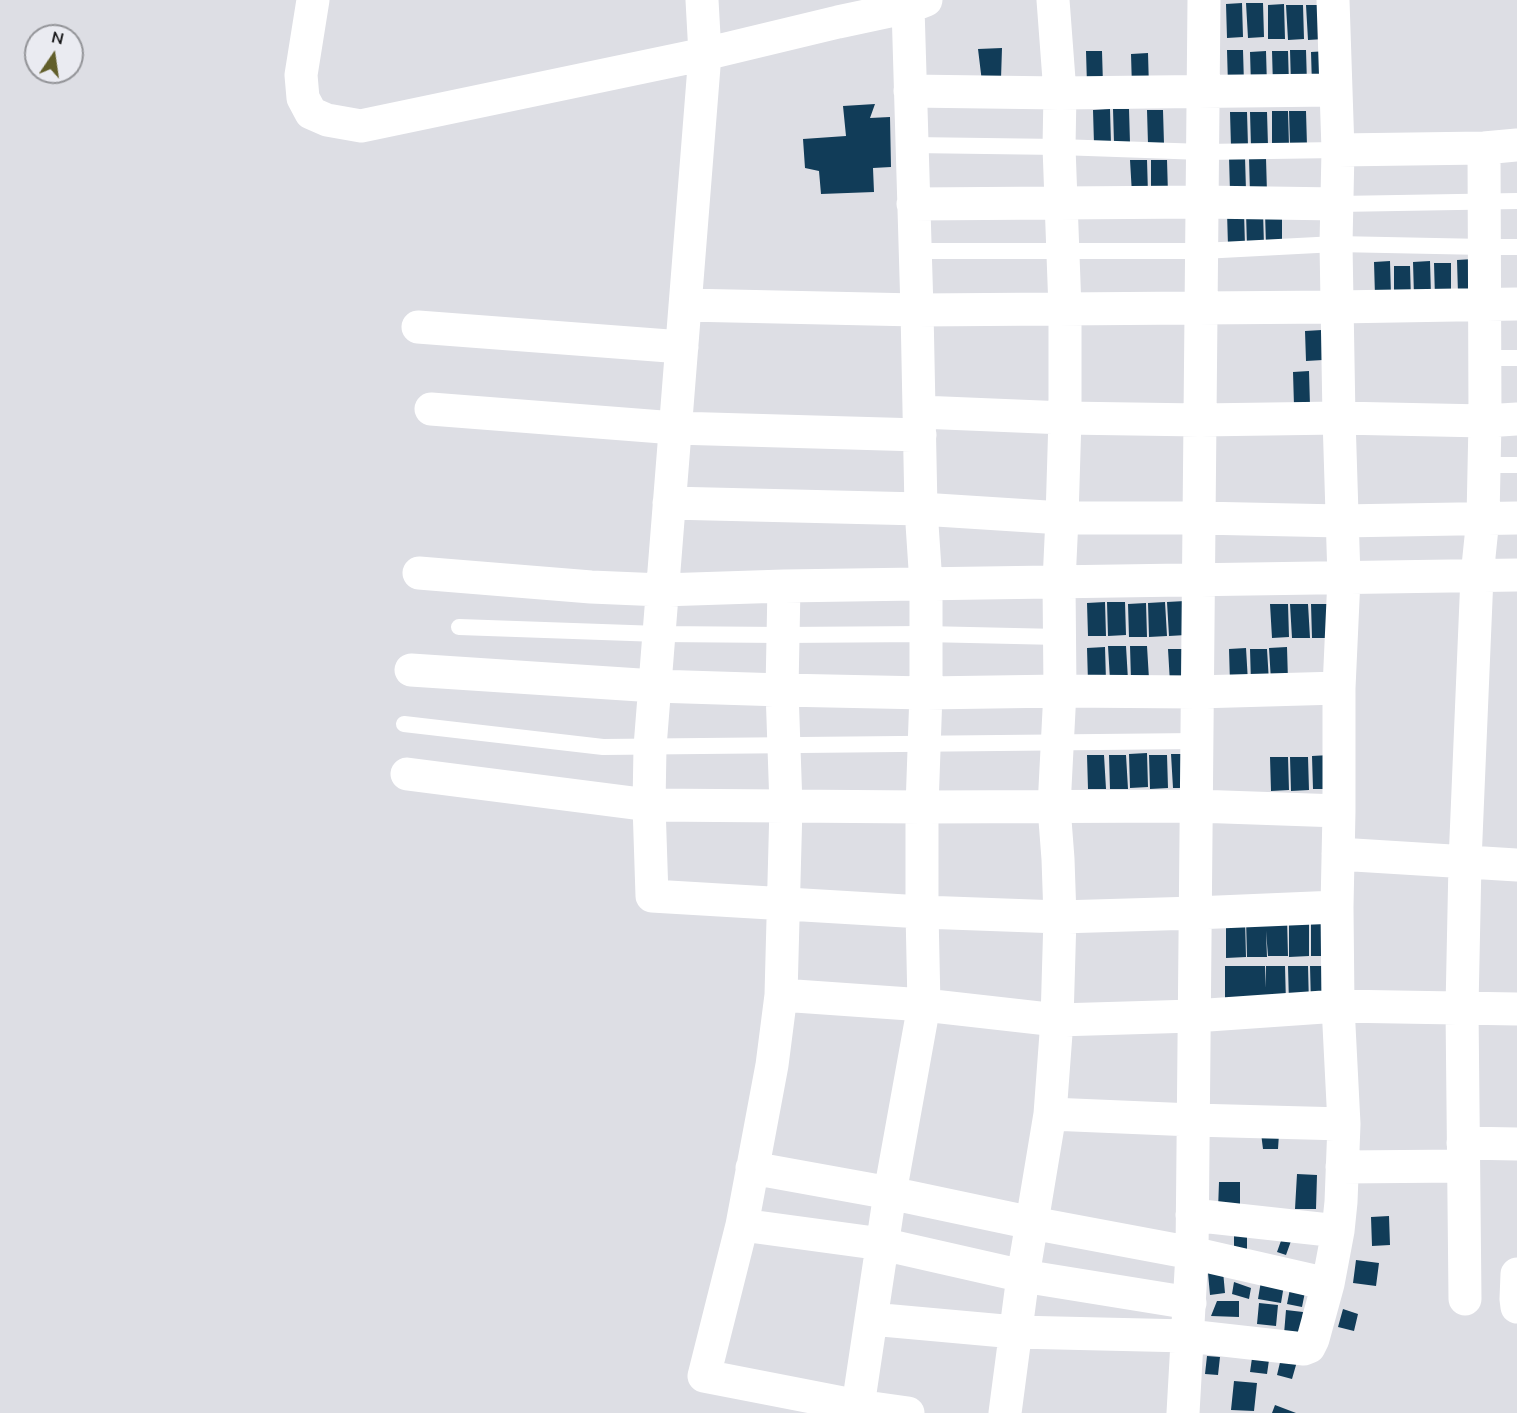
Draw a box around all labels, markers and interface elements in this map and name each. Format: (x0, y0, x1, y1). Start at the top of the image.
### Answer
north arrow (24, 24, 84, 84)
text: N (49, 26, 66, 50)

